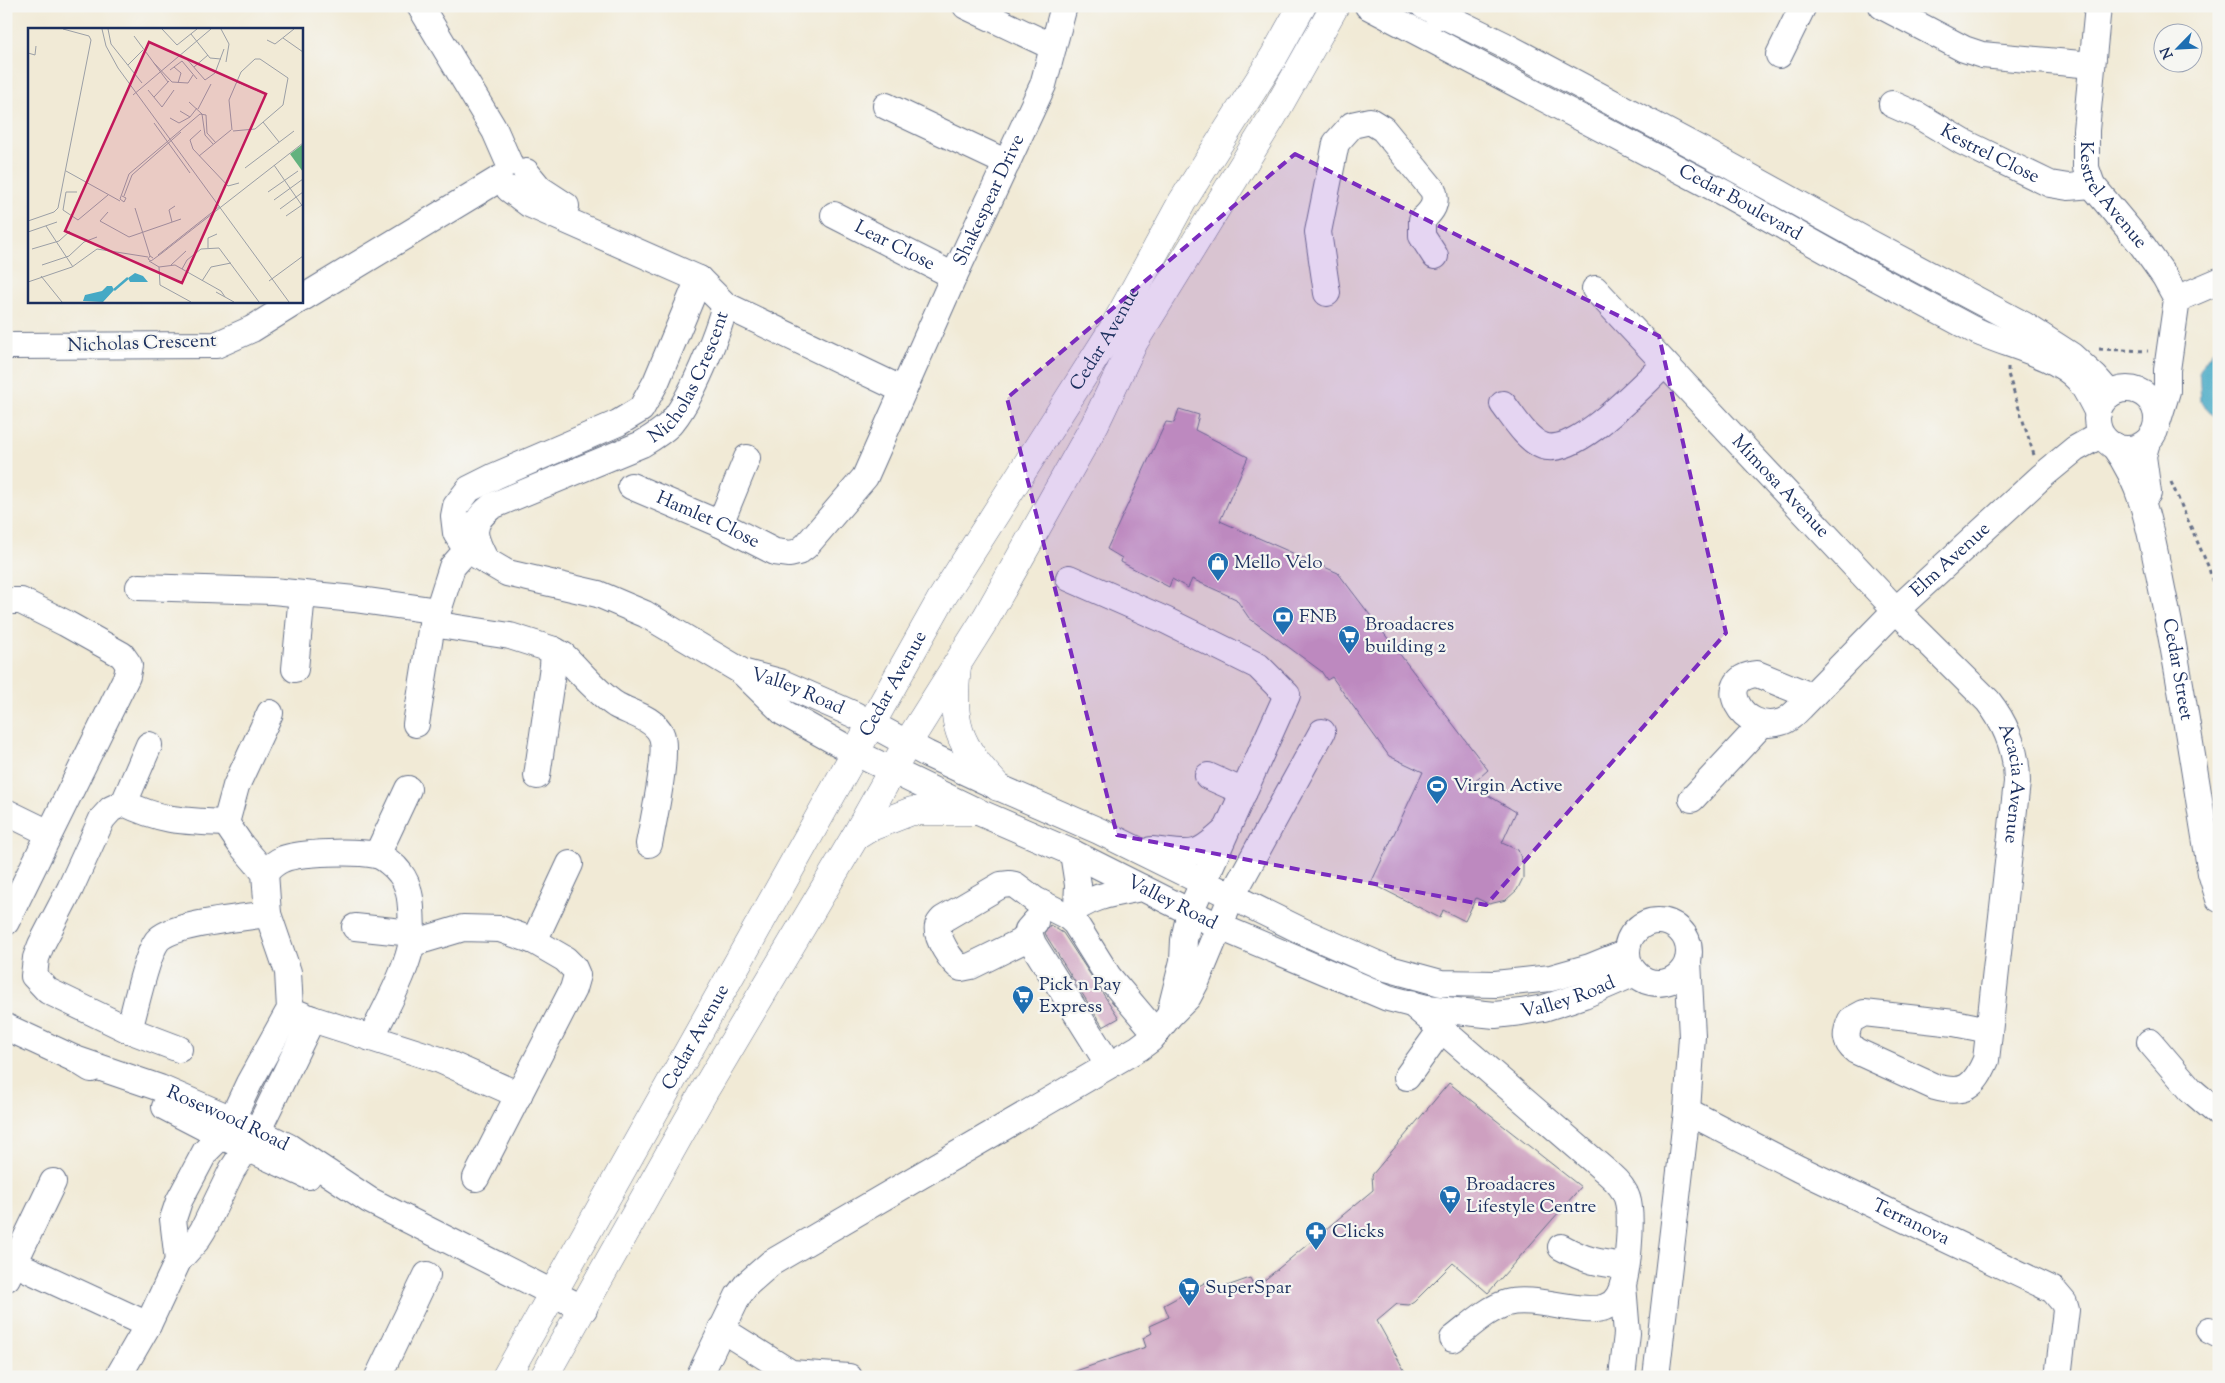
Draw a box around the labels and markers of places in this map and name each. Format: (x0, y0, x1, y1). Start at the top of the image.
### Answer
place label: Mello Velo (1234, 550, 1323, 577)
shop icon: Mello Velo (1206, 551, 1230, 582)
place label: FNB (1299, 604, 1337, 631)
bank icon: FNB (1271, 605, 1295, 636)
place label: Broadacres building 2 (1365, 612, 1454, 661)
supermarket icon: Broadacres building 2 (1337, 624, 1361, 655)
place label: Virgin Active (1453, 773, 1563, 800)
sports icon: Virgin Active (1425, 774, 1449, 805)
place label: Pick n Pay Express (1039, 972, 1122, 1021)
supermarket icon: Pick n Pay Express (1011, 984, 1035, 1015)
place label: Broadacres Lifestyle Centre (1466, 1172, 1597, 1221)
supermarket icon: Broadacres Lifestyle Centre (1438, 1184, 1462, 1215)
place label: Clicks (1332, 1219, 1384, 1246)
pharmacy icon: Clicks (1304, 1220, 1328, 1251)
place label: SuperSpar (1205, 1275, 1291, 1302)
supermarket icon: SuperSpar (1177, 1276, 1201, 1307)

